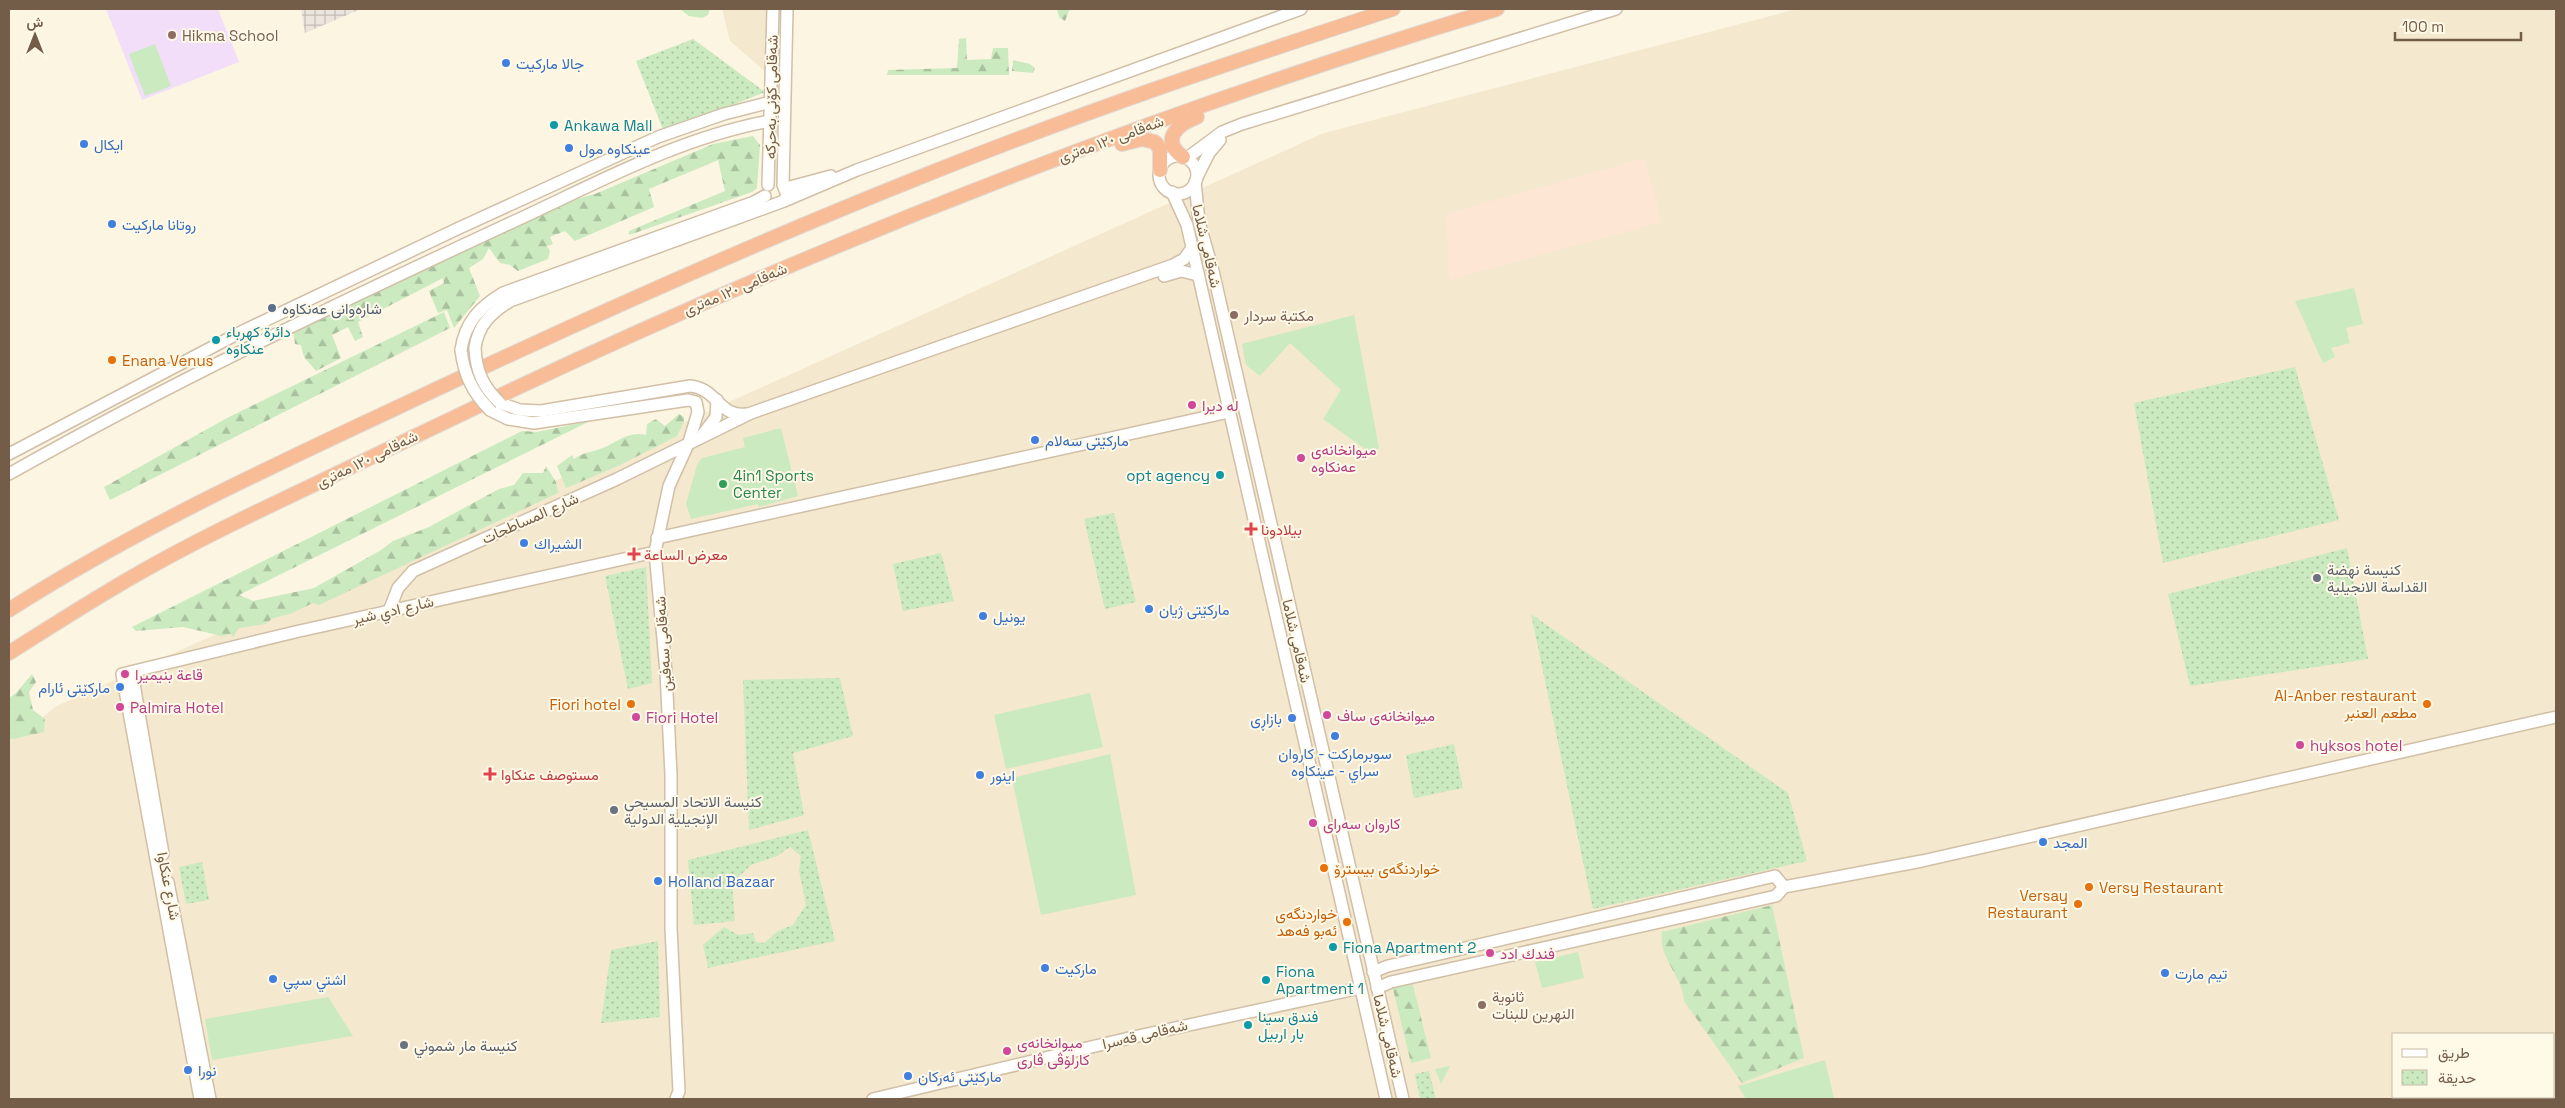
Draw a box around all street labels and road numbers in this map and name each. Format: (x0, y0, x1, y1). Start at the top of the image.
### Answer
street label: شەقامی کۆنی بەحرکە (760, 34, 783, 159)
street label: شەقامی ١٢٠ مەتری (1056, 111, 1167, 168)
street label: شەقامی شلاما (1187, 202, 1226, 290)
street label: شەقامی ١٢٠ مەتری (680, 259, 790, 320)
street label: شەقامی ١٢٠ مەتری (313, 426, 422, 493)
street label: شارع المساطحات (479, 488, 582, 550)
street label: شارع ادي شير (350, 591, 436, 633)
street label: شەقامی سەفین (650, 595, 677, 692)
street label: شەقامی شلاما (1277, 597, 1316, 685)
street label: شارع عنكاوا (151, 850, 185, 922)
street label: شەقامی شلاما (1368, 992, 1407, 1080)
street label: شەقامی قەسرا (1100, 1015, 1190, 1054)

